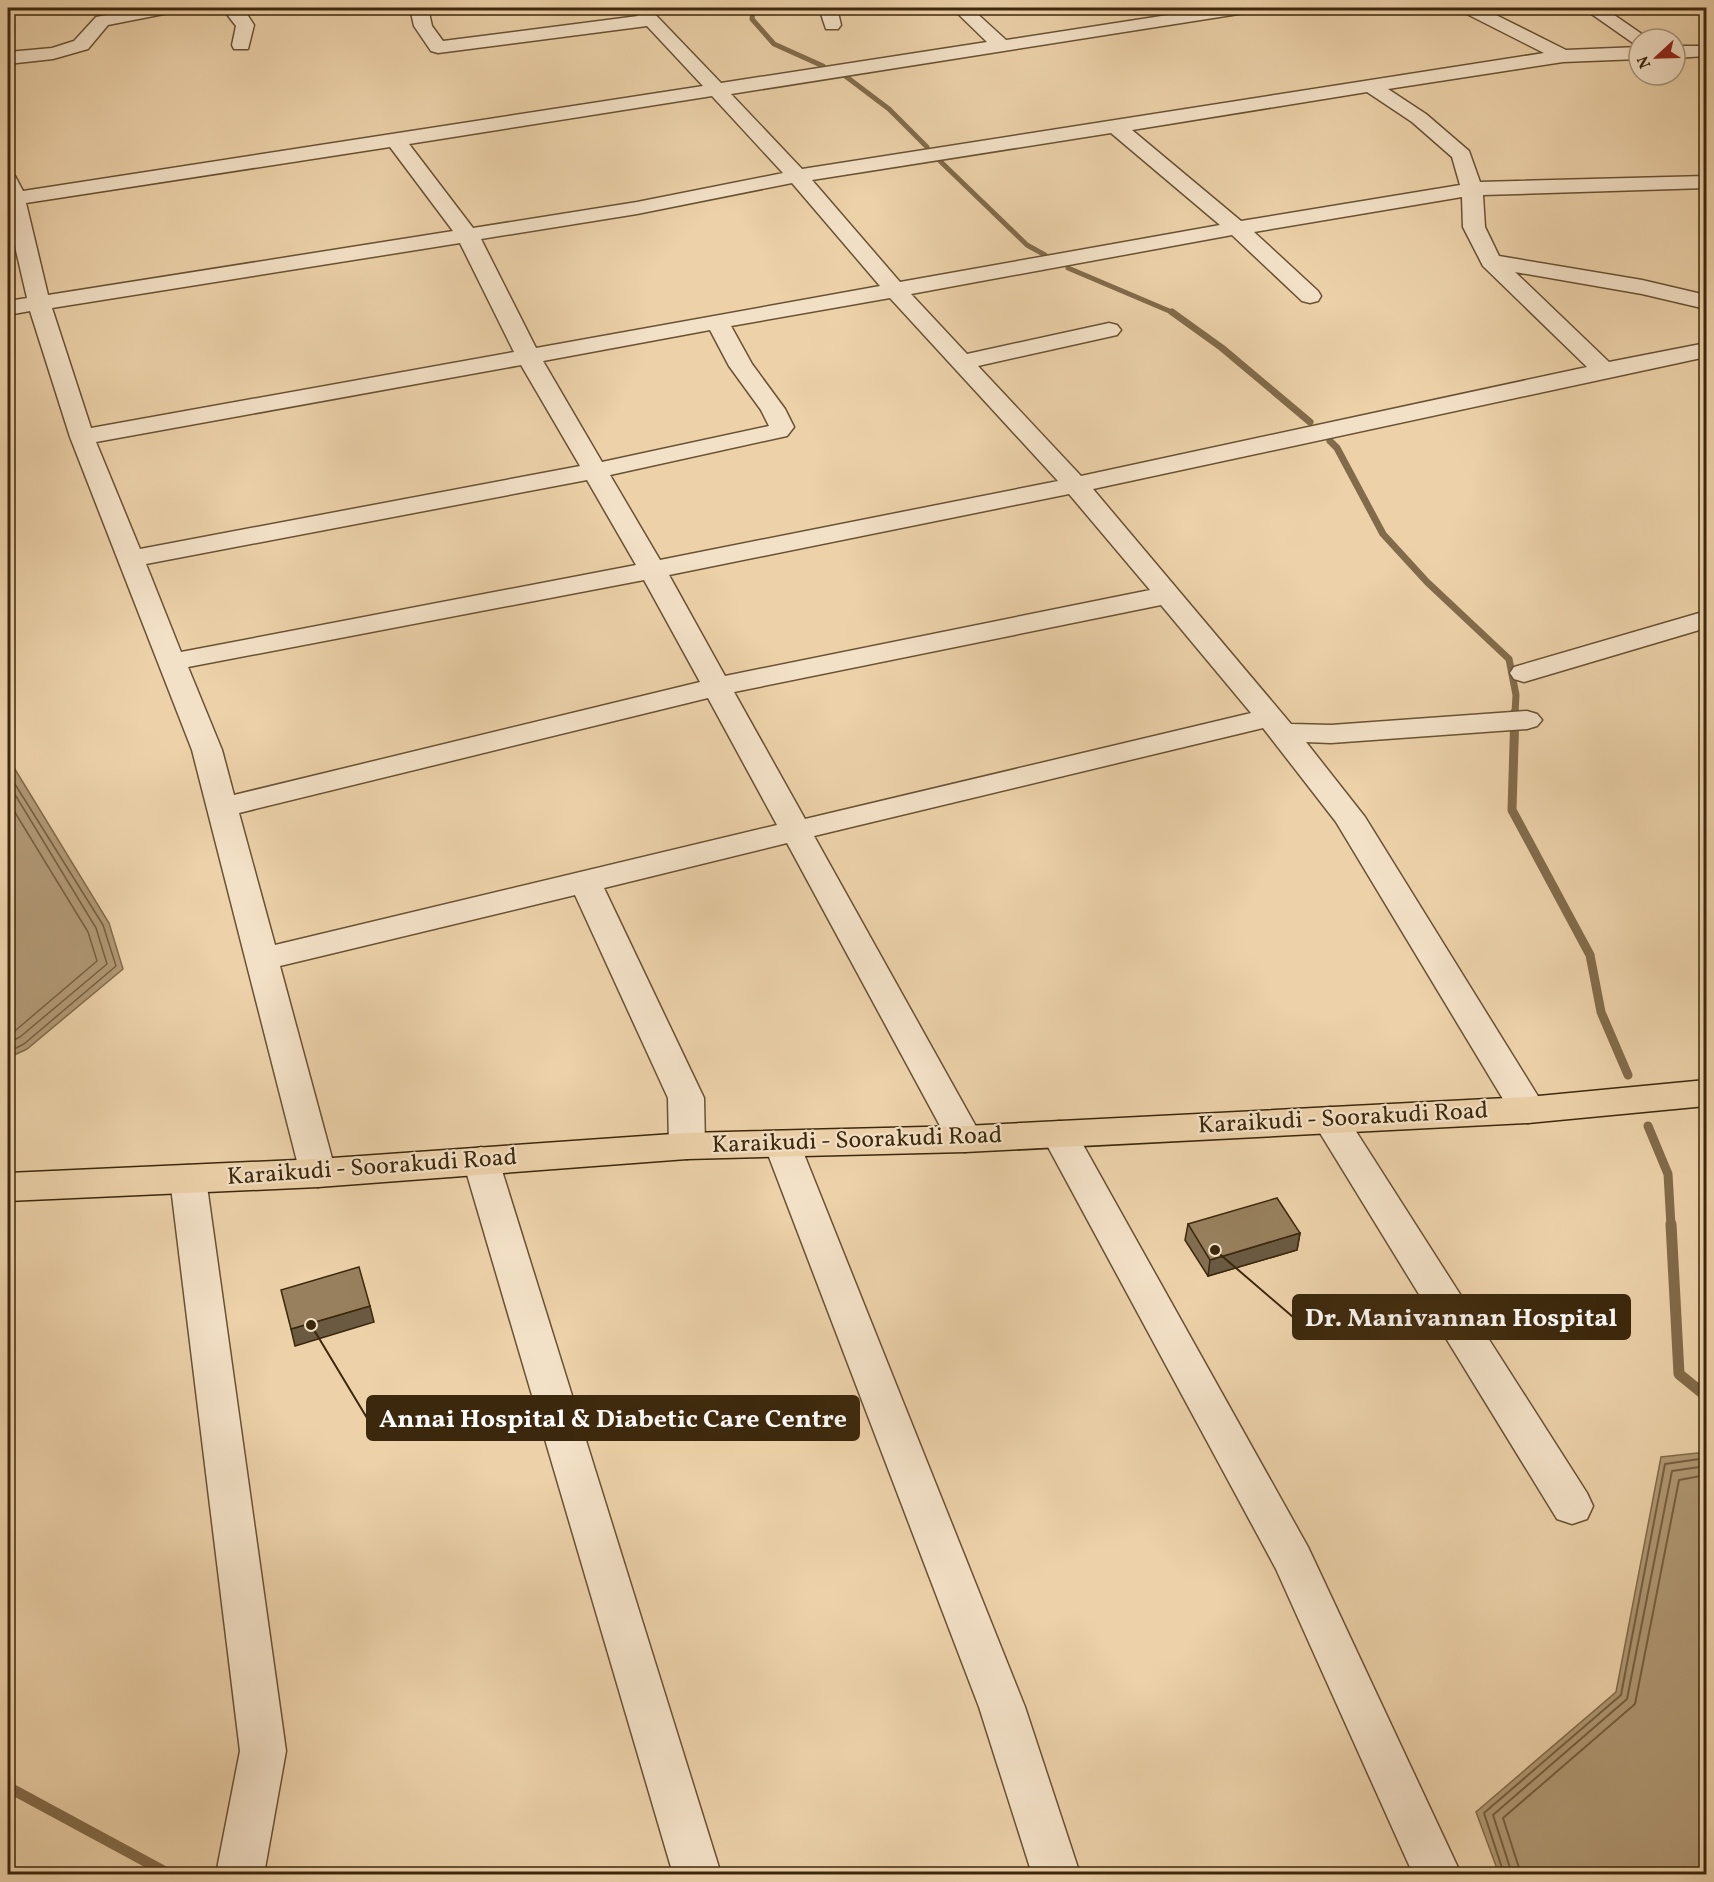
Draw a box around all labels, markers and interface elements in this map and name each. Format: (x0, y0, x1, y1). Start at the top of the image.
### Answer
north arrow (1627, 27, 1687, 87)
text: N (1632, 52, 1657, 71)
street label: Karaikudi - Soorakudi Road (1197, 1094, 1489, 1144)
street label: Karaikudi - Soorakudi Road (711, 1119, 1003, 1163)
street label: Karaikudi - Soorakudi Road (226, 1141, 518, 1195)
callout: Dr. Manivannan Hospital (1293, 1295, 1630, 1339)
text: Dr. Manivannan Hospital (1305, 1301, 1617, 1337)
callout: Annai Hospital & Diabetic Care Centre (367, 1396, 859, 1440)
text: Annai Hospital & Diabetic Care Centre (379, 1402, 847, 1438)

